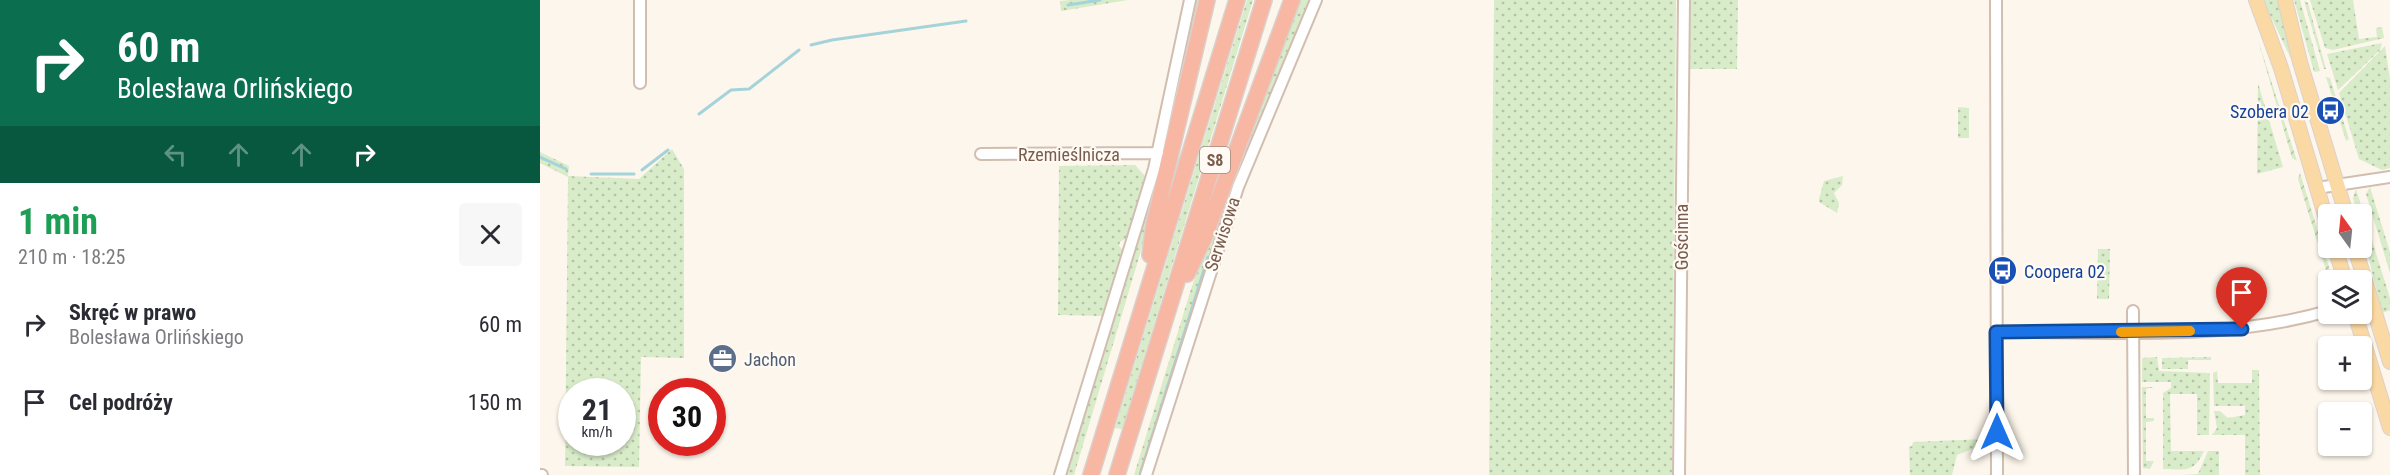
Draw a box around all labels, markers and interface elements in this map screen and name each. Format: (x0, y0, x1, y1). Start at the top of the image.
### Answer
text: 60 m (117, 23, 200, 72)
icon: right (18, 24, 96, 102)
text: Bolesława Orlińskiego (117, 73, 353, 105)
bus stop icon: Szobera 02 (2314, 95, 2346, 127)
place label: Szobera 02 (2230, 101, 2309, 122)
icon: left (159, 138, 192, 171)
icon: ahead (222, 138, 255, 171)
icon: ahead (285, 138, 318, 171)
icon: right (348, 138, 381, 171)
street label: Rzemieślnicza (1018, 144, 1120, 165)
road number: S8 (1200, 147, 1230, 173)
street label: Serwisowa (1200, 194, 1244, 274)
text: 1 min (18, 201, 98, 243)
button: close (459, 203, 522, 266)
street label: Gościnna (1671, 204, 1692, 270)
north arrow (2318, 204, 2372, 258)
map controls (2318, 204, 2372, 456)
text: 210 m · 18:25 (18, 245, 125, 269)
bus stop icon: Coopera 02 (1987, 255, 2019, 287)
place label: Coopera 02 (2024, 261, 2105, 282)
pin (2216, 267, 2267, 329)
button: layers (2318, 270, 2372, 324)
icon: arrive (2225, 276, 2258, 309)
text: Skręć w prawo (69, 300, 196, 325)
icon: right (18, 308, 51, 341)
text: 60 m (479, 312, 522, 337)
text: Bolesława Orlińskiego (69, 325, 244, 349)
button: + (2318, 336, 2372, 390)
office icon: Jachon (707, 343, 739, 375)
place label: Jachon (744, 349, 796, 370)
speed limit sign: 30 (648, 378, 726, 456)
icon: arrive (18, 386, 51, 419)
text: Cel podróży (69, 390, 173, 415)
text: 150 m (468, 390, 522, 415)
text: 21 (582, 392, 612, 427)
position arrow (1965, 400, 2029, 464)
button: − (2318, 402, 2372, 456)
text: km/h (582, 423, 612, 441)

